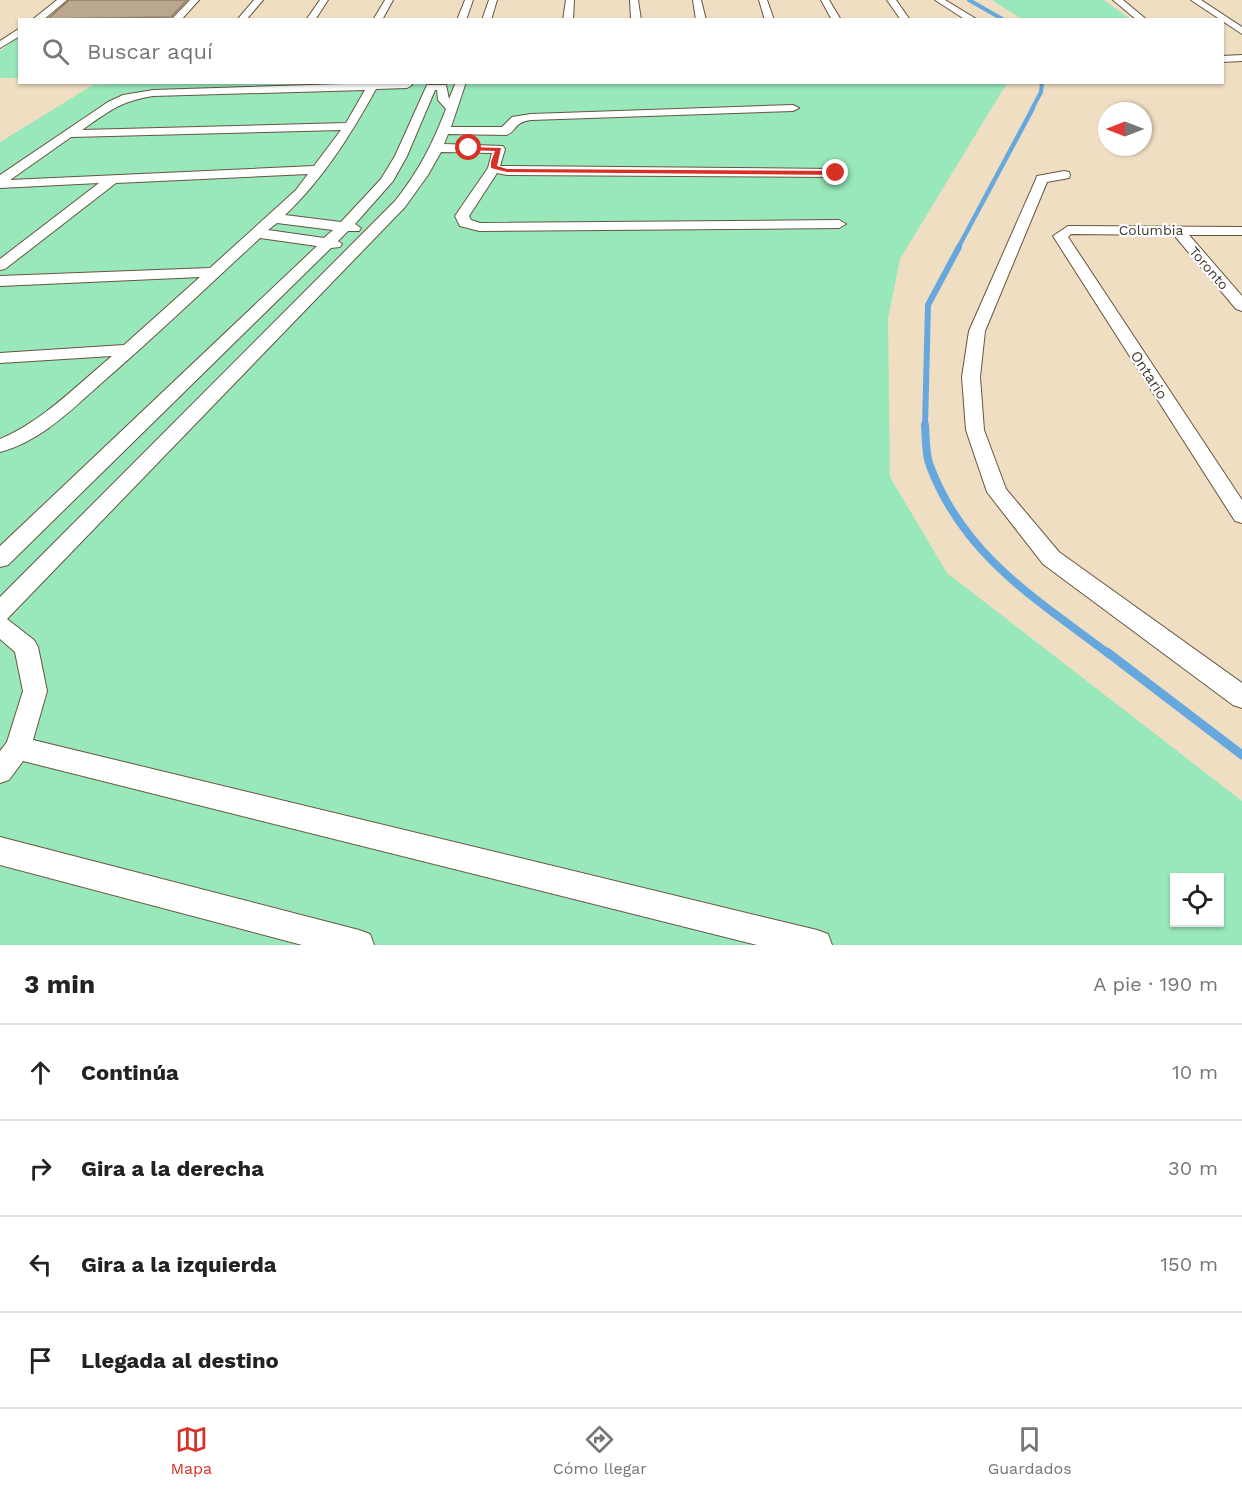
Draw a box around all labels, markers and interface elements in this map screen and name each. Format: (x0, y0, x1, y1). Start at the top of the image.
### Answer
search box (18, 18, 1224, 84)
icon: search (39, 35, 72, 68)
text: Buscar aquí (87, 39, 213, 64)
north arrow (1098, 102, 1152, 156)
route start (455, 134, 481, 160)
route end (822, 159, 848, 185)
street label: Columbia (1119, 222, 1183, 238)
street label: Toronto (1186, 243, 1232, 293)
street label: Ontario (1127, 347, 1171, 403)
map controls (1170, 873, 1224, 927)
button: locate (1170, 873, 1224, 927)
text: 3 min (24, 969, 95, 999)
text: A pie · 190 m (1093, 972, 1218, 996)
icon: ahead (24, 1056, 57, 1089)
text: Continúa (81, 1060, 179, 1085)
text: 10 m (1172, 1060, 1218, 1084)
icon: right (24, 1152, 57, 1185)
text: Gira a la derecha (81, 1156, 264, 1181)
text: 30 m (1168, 1156, 1218, 1180)
icon: left (24, 1248, 57, 1281)
text: Gira a la izquierda (81, 1252, 277, 1277)
text: 150 m (1160, 1252, 1218, 1276)
icon: arrive (24, 1344, 57, 1377)
text: Llegada al destino (81, 1348, 279, 1373)
tab: Mapa (170, 1423, 212, 1478)
tab: Cómo llegar (553, 1423, 647, 1478)
tab: Guardados (988, 1423, 1072, 1478)

